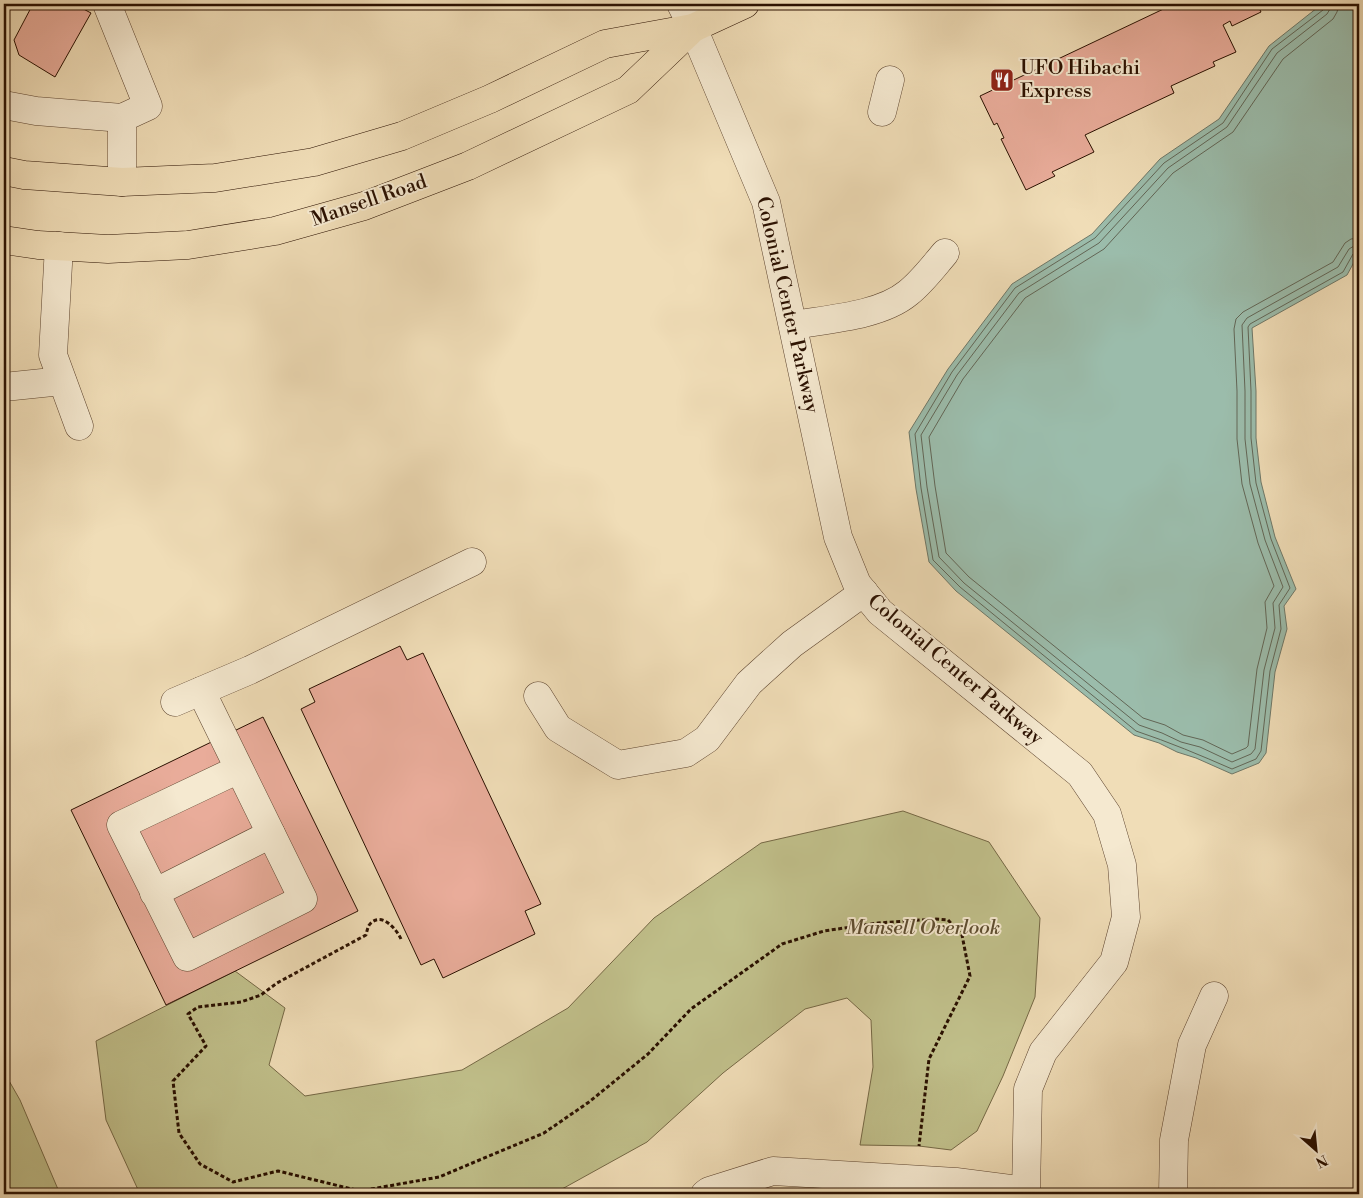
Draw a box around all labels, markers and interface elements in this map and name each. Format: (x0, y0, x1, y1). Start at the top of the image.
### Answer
place label: UFO Hibachi Express (1020, 56, 1141, 104)
restaurant icon: UFO Hibachi Express (989, 67, 1015, 93)
street label: Mansell Road (308, 169, 431, 233)
street label: Colonial Center Parkway (750, 194, 824, 416)
street label: Colonial Center Parkway (862, 589, 1048, 751)
park label: Mansell Overlook (846, 916, 1000, 941)
north arrow (1290, 1126, 1340, 1176)
text: N (1312, 1150, 1330, 1171)

